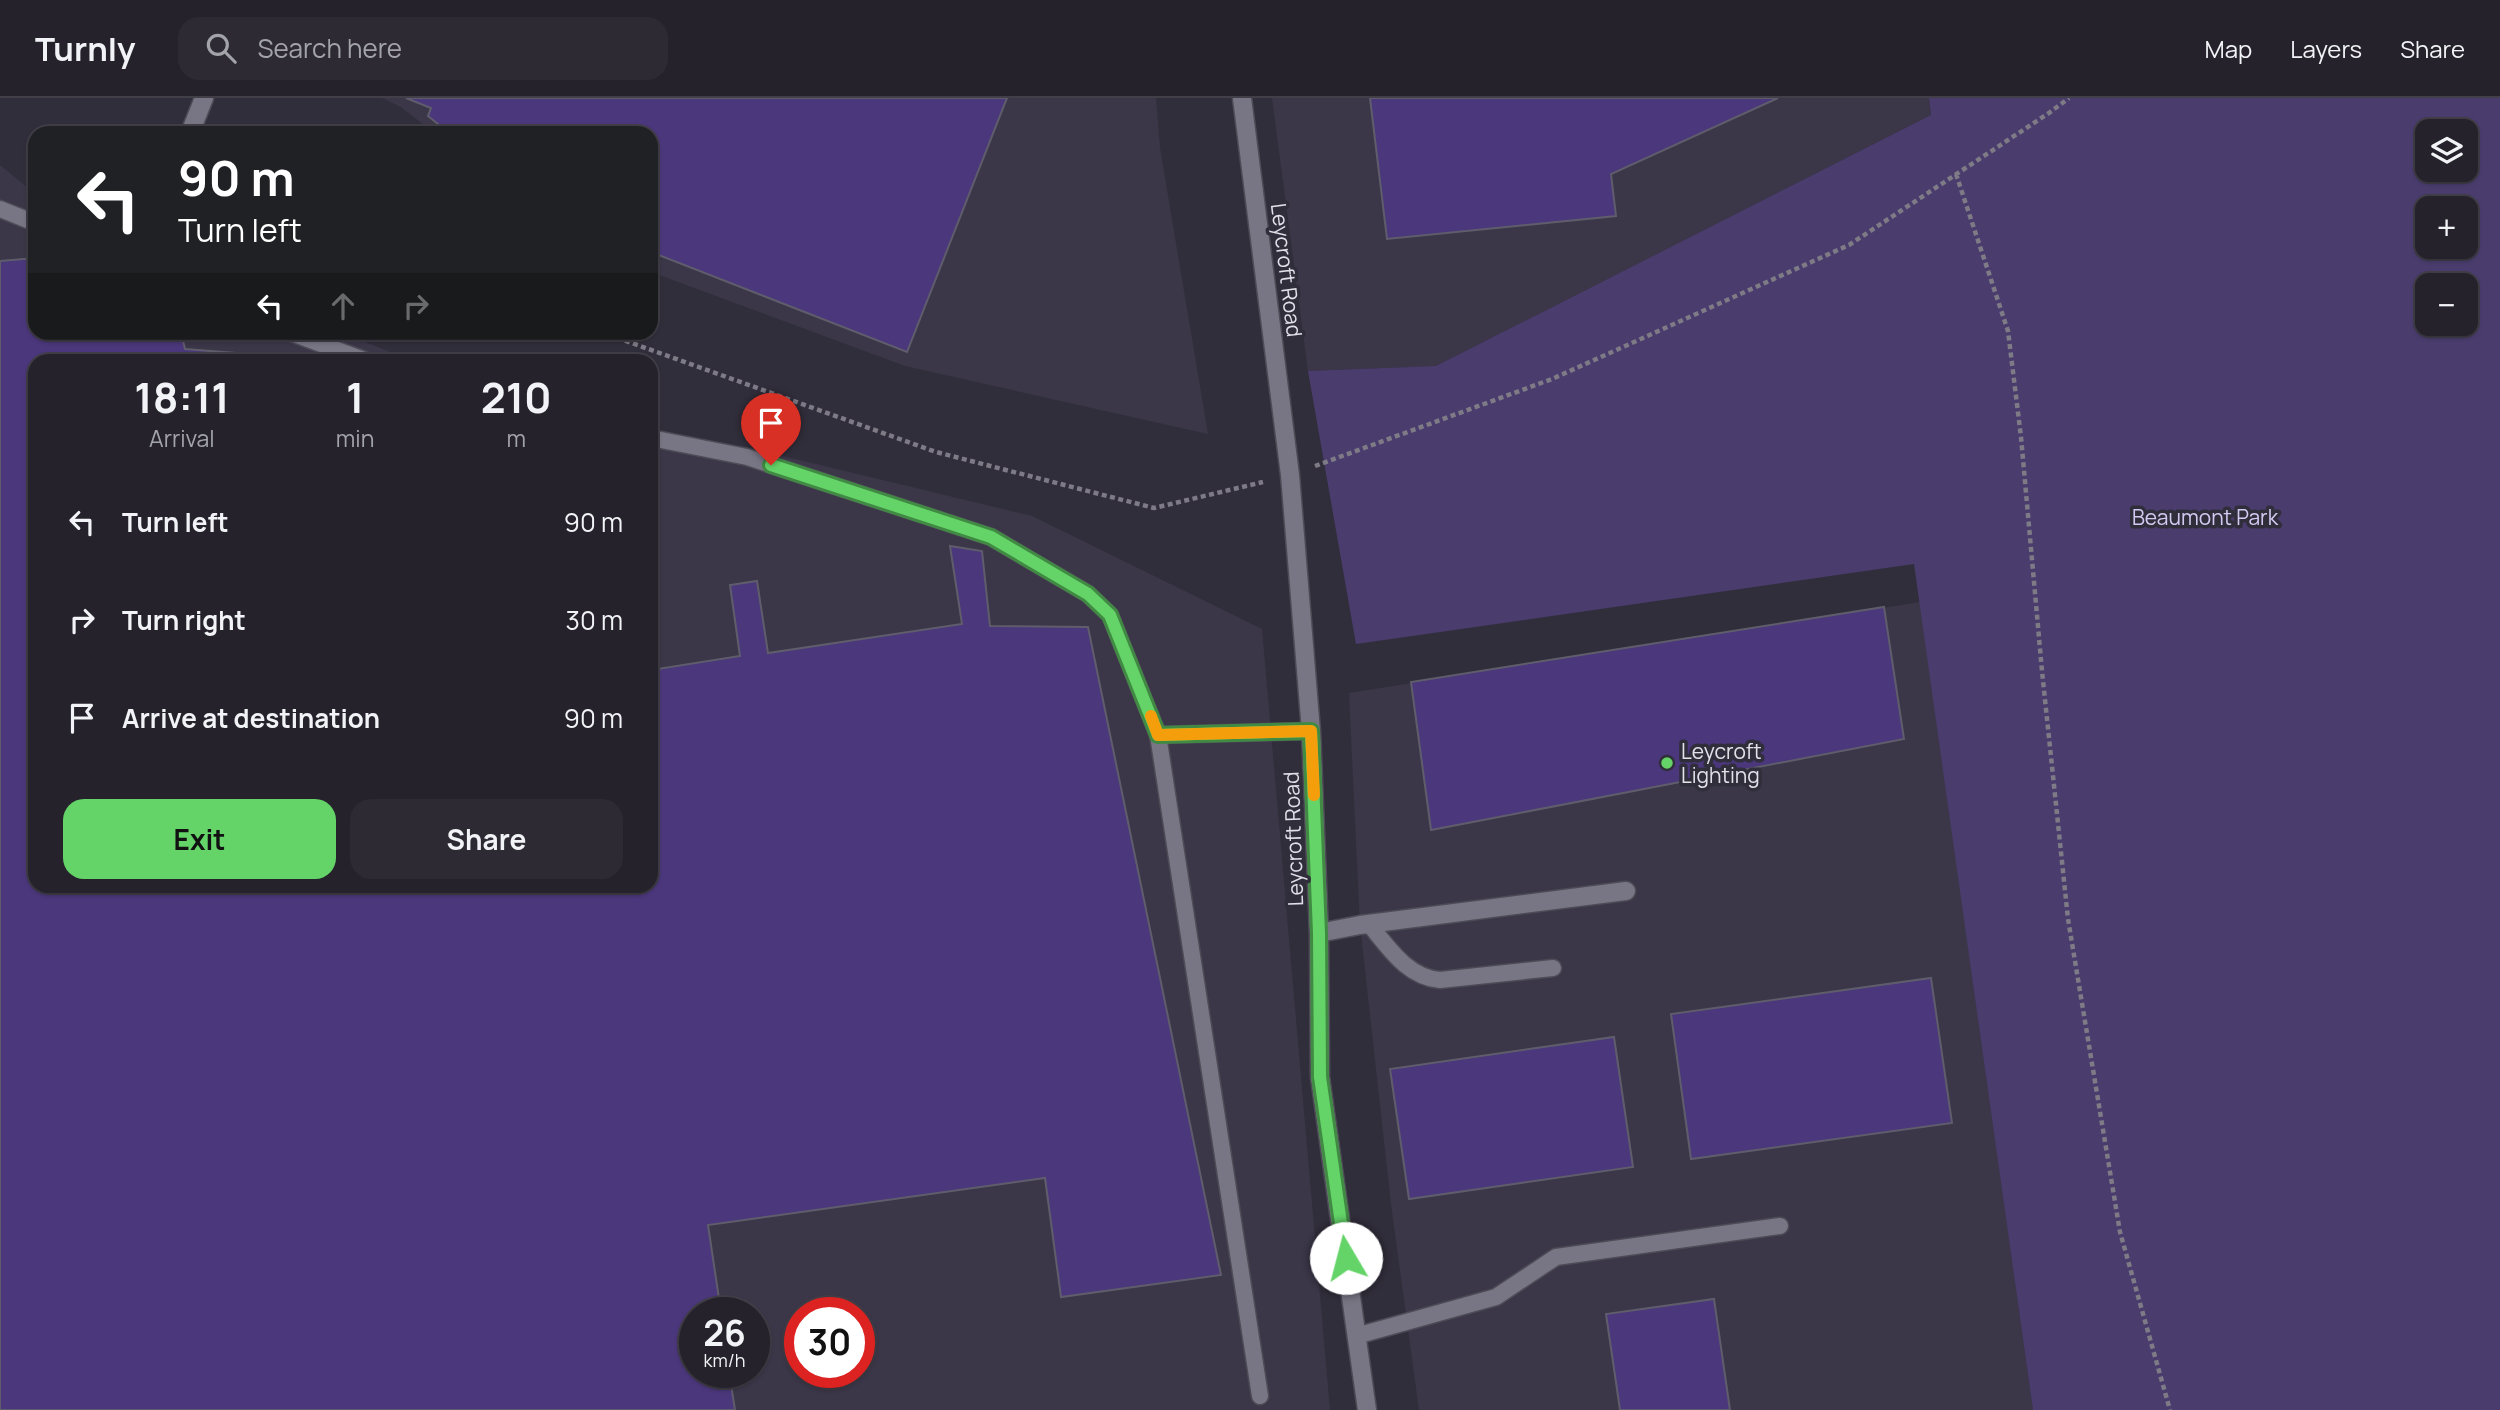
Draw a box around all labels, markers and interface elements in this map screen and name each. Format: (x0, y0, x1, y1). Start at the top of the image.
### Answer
search box (178, 17, 668, 80)
text: Turnly (35, 26, 136, 71)
icon: search (202, 29, 240, 67)
text: Search here (258, 30, 402, 66)
text: Map (2205, 32, 2252, 65)
text: Layers (2290, 32, 2362, 65)
text: Share (2400, 32, 2465, 65)
map controls (2415, 119, 2478, 336)
button: layers (2415, 119, 2478, 182)
text: 90 m (178, 144, 295, 211)
icon: left (63, 154, 154, 245)
button: + (2415, 196, 2478, 259)
street label: Leycroft Road (1265, 201, 1309, 339)
text: Turn left (178, 208, 302, 252)
button: − (2415, 273, 2478, 336)
icon: left (251, 287, 289, 325)
icon: ahead (324, 287, 362, 325)
icon: right (397, 287, 435, 325)
text: 18:11 (134, 368, 230, 426)
text: 1 (346, 368, 364, 426)
text: 210 (481, 368, 552, 426)
pin (741, 393, 801, 465)
icon: arrive (752, 404, 790, 442)
text: Arrival (149, 422, 215, 454)
text: min (336, 422, 374, 454)
text: m (506, 422, 526, 454)
icon: left (63, 503, 101, 541)
park label: Beaumont Park (2132, 503, 2279, 531)
text: Turn left (122, 504, 229, 540)
text: 90 m (564, 504, 623, 540)
icon: right (63, 601, 101, 639)
text: Turn right (122, 602, 246, 638)
text: 30 m (566, 602, 623, 638)
icon: arrive (63, 699, 101, 737)
text: Arrive at destination (122, 700, 380, 736)
text: 90 m (564, 700, 623, 736)
place label: Leycroft Lighting (1681, 737, 1762, 789)
marker: Leycroft Lighting (1659, 755, 1675, 771)
street label: Leycroft Road (1277, 771, 1309, 907)
button: Exit (63, 799, 336, 879)
button: Share (350, 799, 623, 879)
position arrow (1309, 1221, 1383, 1295)
speed limit sign: 30 (784, 1297, 875, 1388)
text: 26 (703, 1309, 746, 1357)
text: km/h (704, 1348, 745, 1372)

